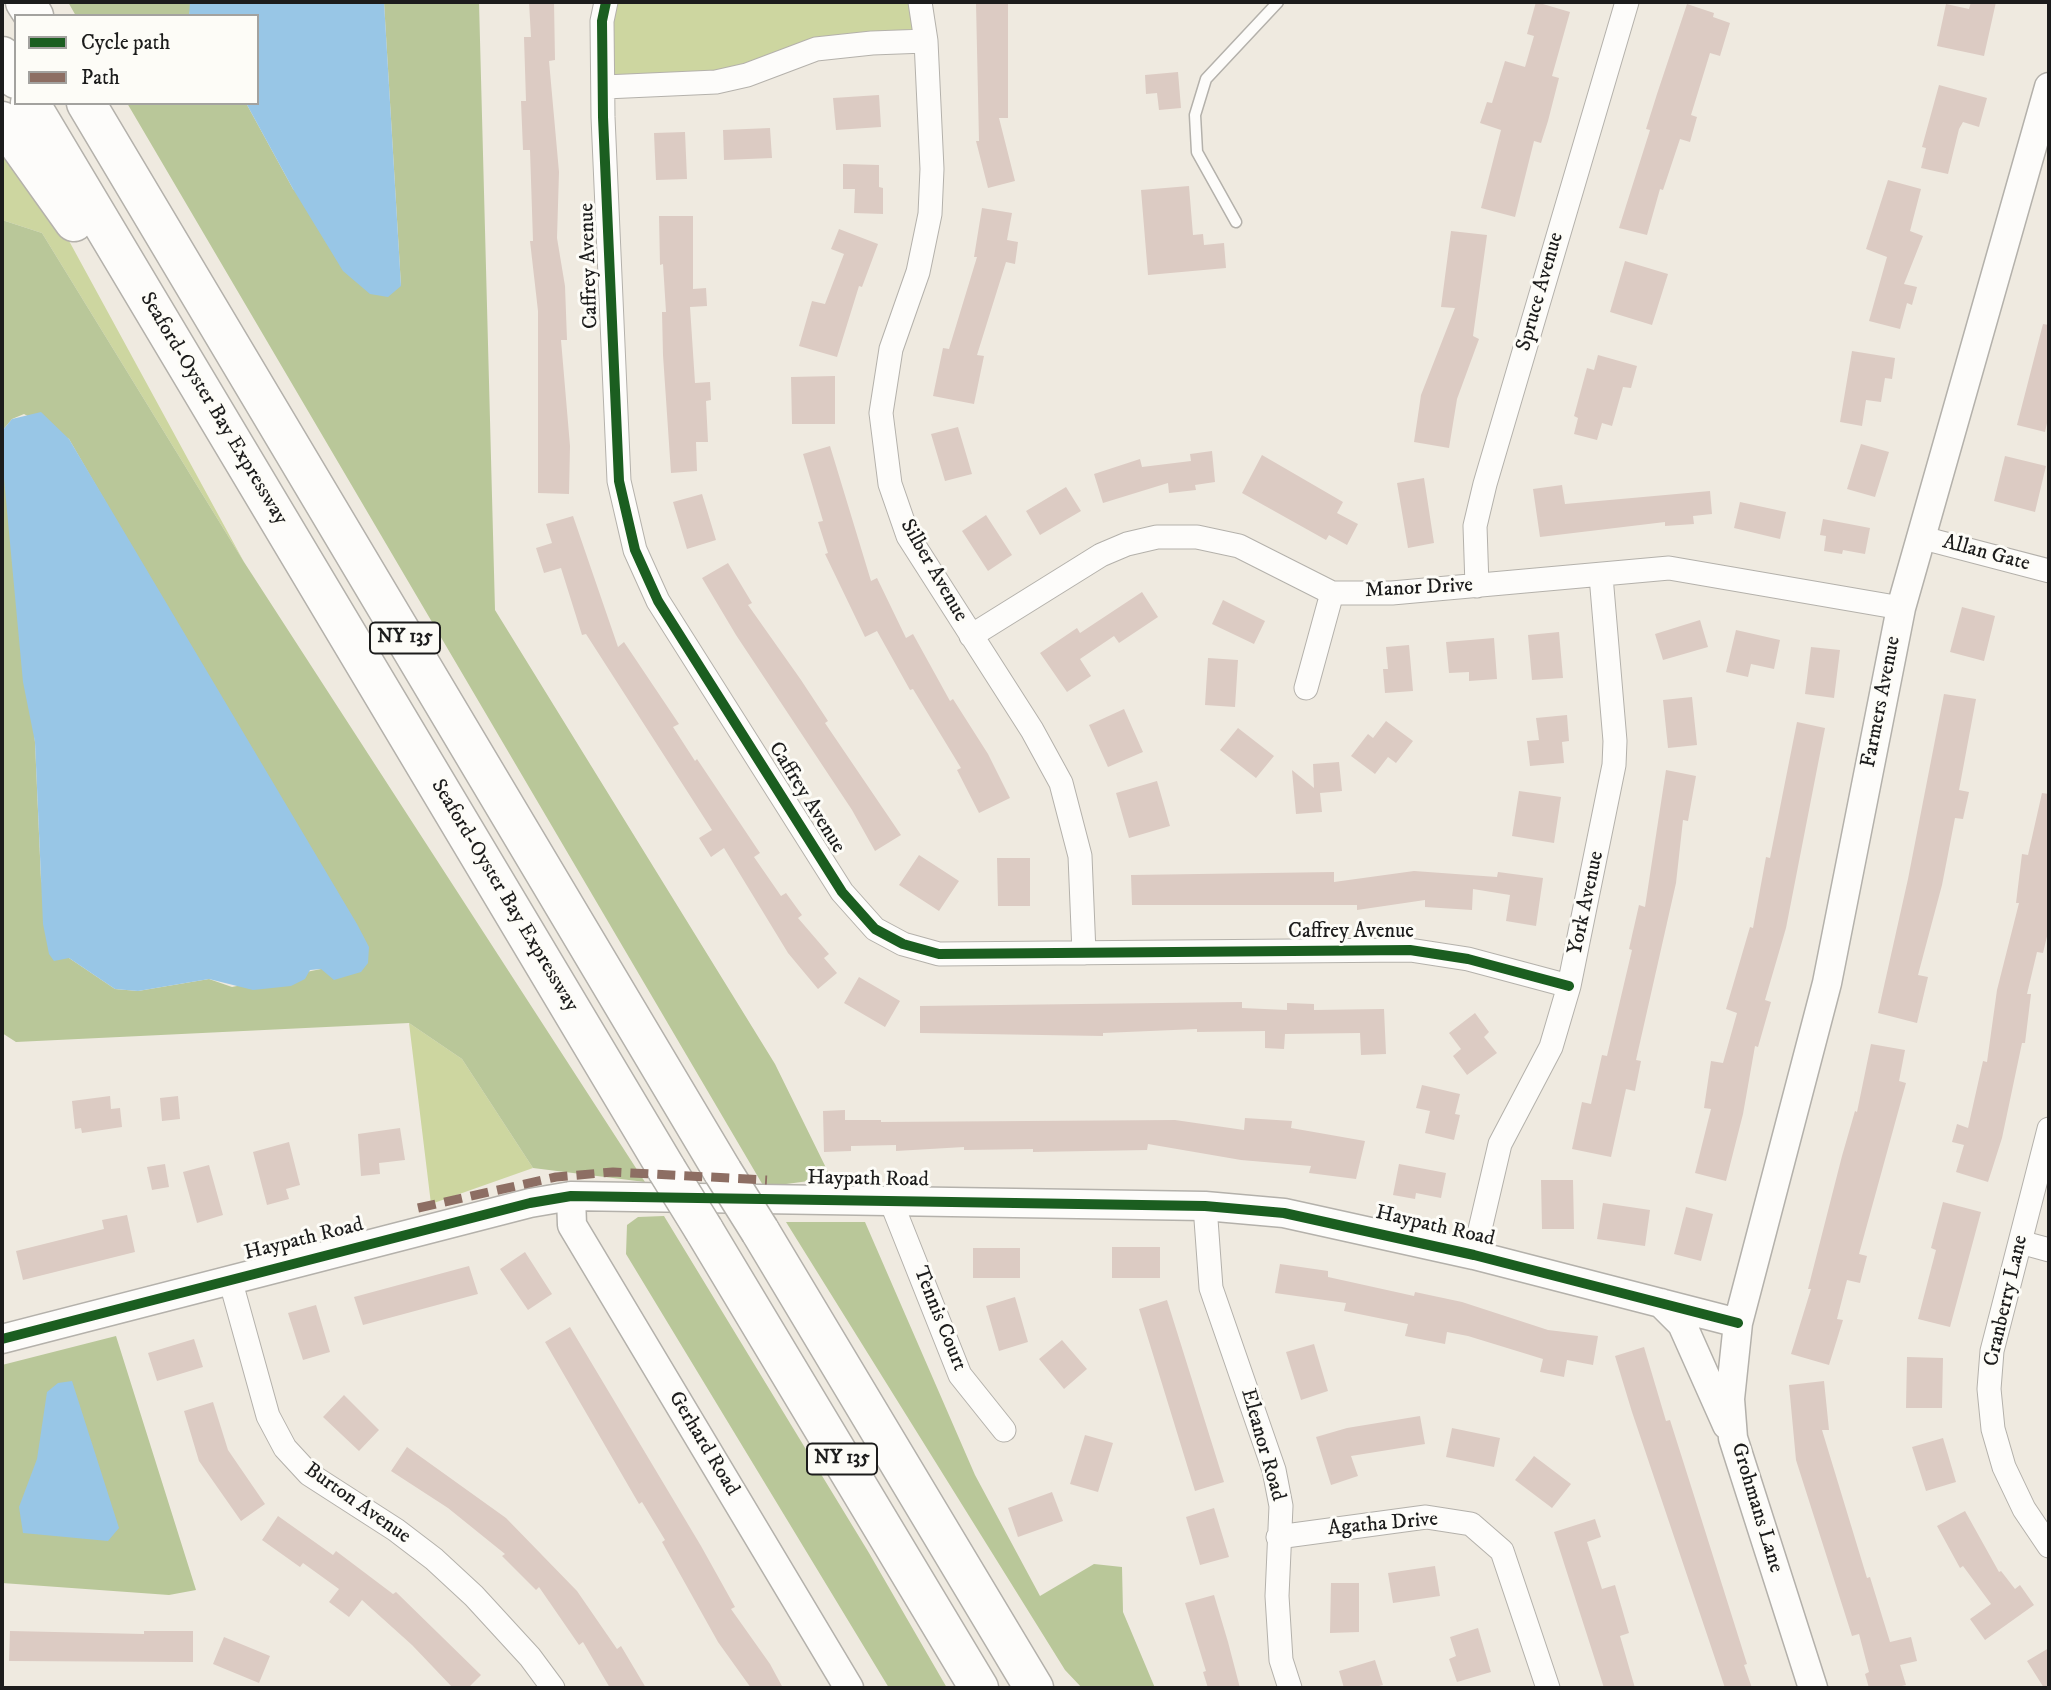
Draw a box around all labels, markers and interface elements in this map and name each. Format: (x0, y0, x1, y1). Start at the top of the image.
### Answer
legend (14, 14, 259, 105)
text: Cycle path (81, 30, 170, 56)
text: Path (81, 65, 120, 91)
street label: Caffrey Avenue (575, 203, 605, 329)
street label: Spruce Avenue (1512, 230, 1570, 354)
street label: Seaford-Oyster Bay Expressway (134, 288, 292, 530)
street label: Silber Avenue (894, 515, 972, 627)
street label: Allan Gate (1940, 530, 2032, 578)
street label: Manor Drive (1364, 574, 1474, 604)
road number: NY 135 (370, 622, 440, 653)
street label: Farmers Avenue (1857, 634, 1907, 770)
street label: Caffrey Avenue (762, 738, 850, 858)
street label: Seaford-Oyster Bay Expressway (425, 775, 583, 1017)
street label: York Avenue (1564, 849, 1610, 957)
street label: Caffrey Avenue (1288, 920, 1414, 946)
street label: Haypath Road (807, 1166, 929, 1194)
street label: Haypath Road (1373, 1201, 1497, 1253)
street label: Haypath Road (242, 1213, 366, 1267)
street label: Cranberry Lane (1980, 1233, 2034, 1369)
street label: Tennis Court (907, 1263, 971, 1375)
street label: Eleanor Road (1234, 1386, 1290, 1504)
street label: Gerhard Road (662, 1387, 744, 1501)
street label: Grohmans Lane (1724, 1440, 1788, 1576)
road number: NY 135 (807, 1443, 877, 1474)
street label: Burton Avenue (299, 1458, 415, 1550)
street label: Agatha Drive (1327, 1508, 1439, 1542)

